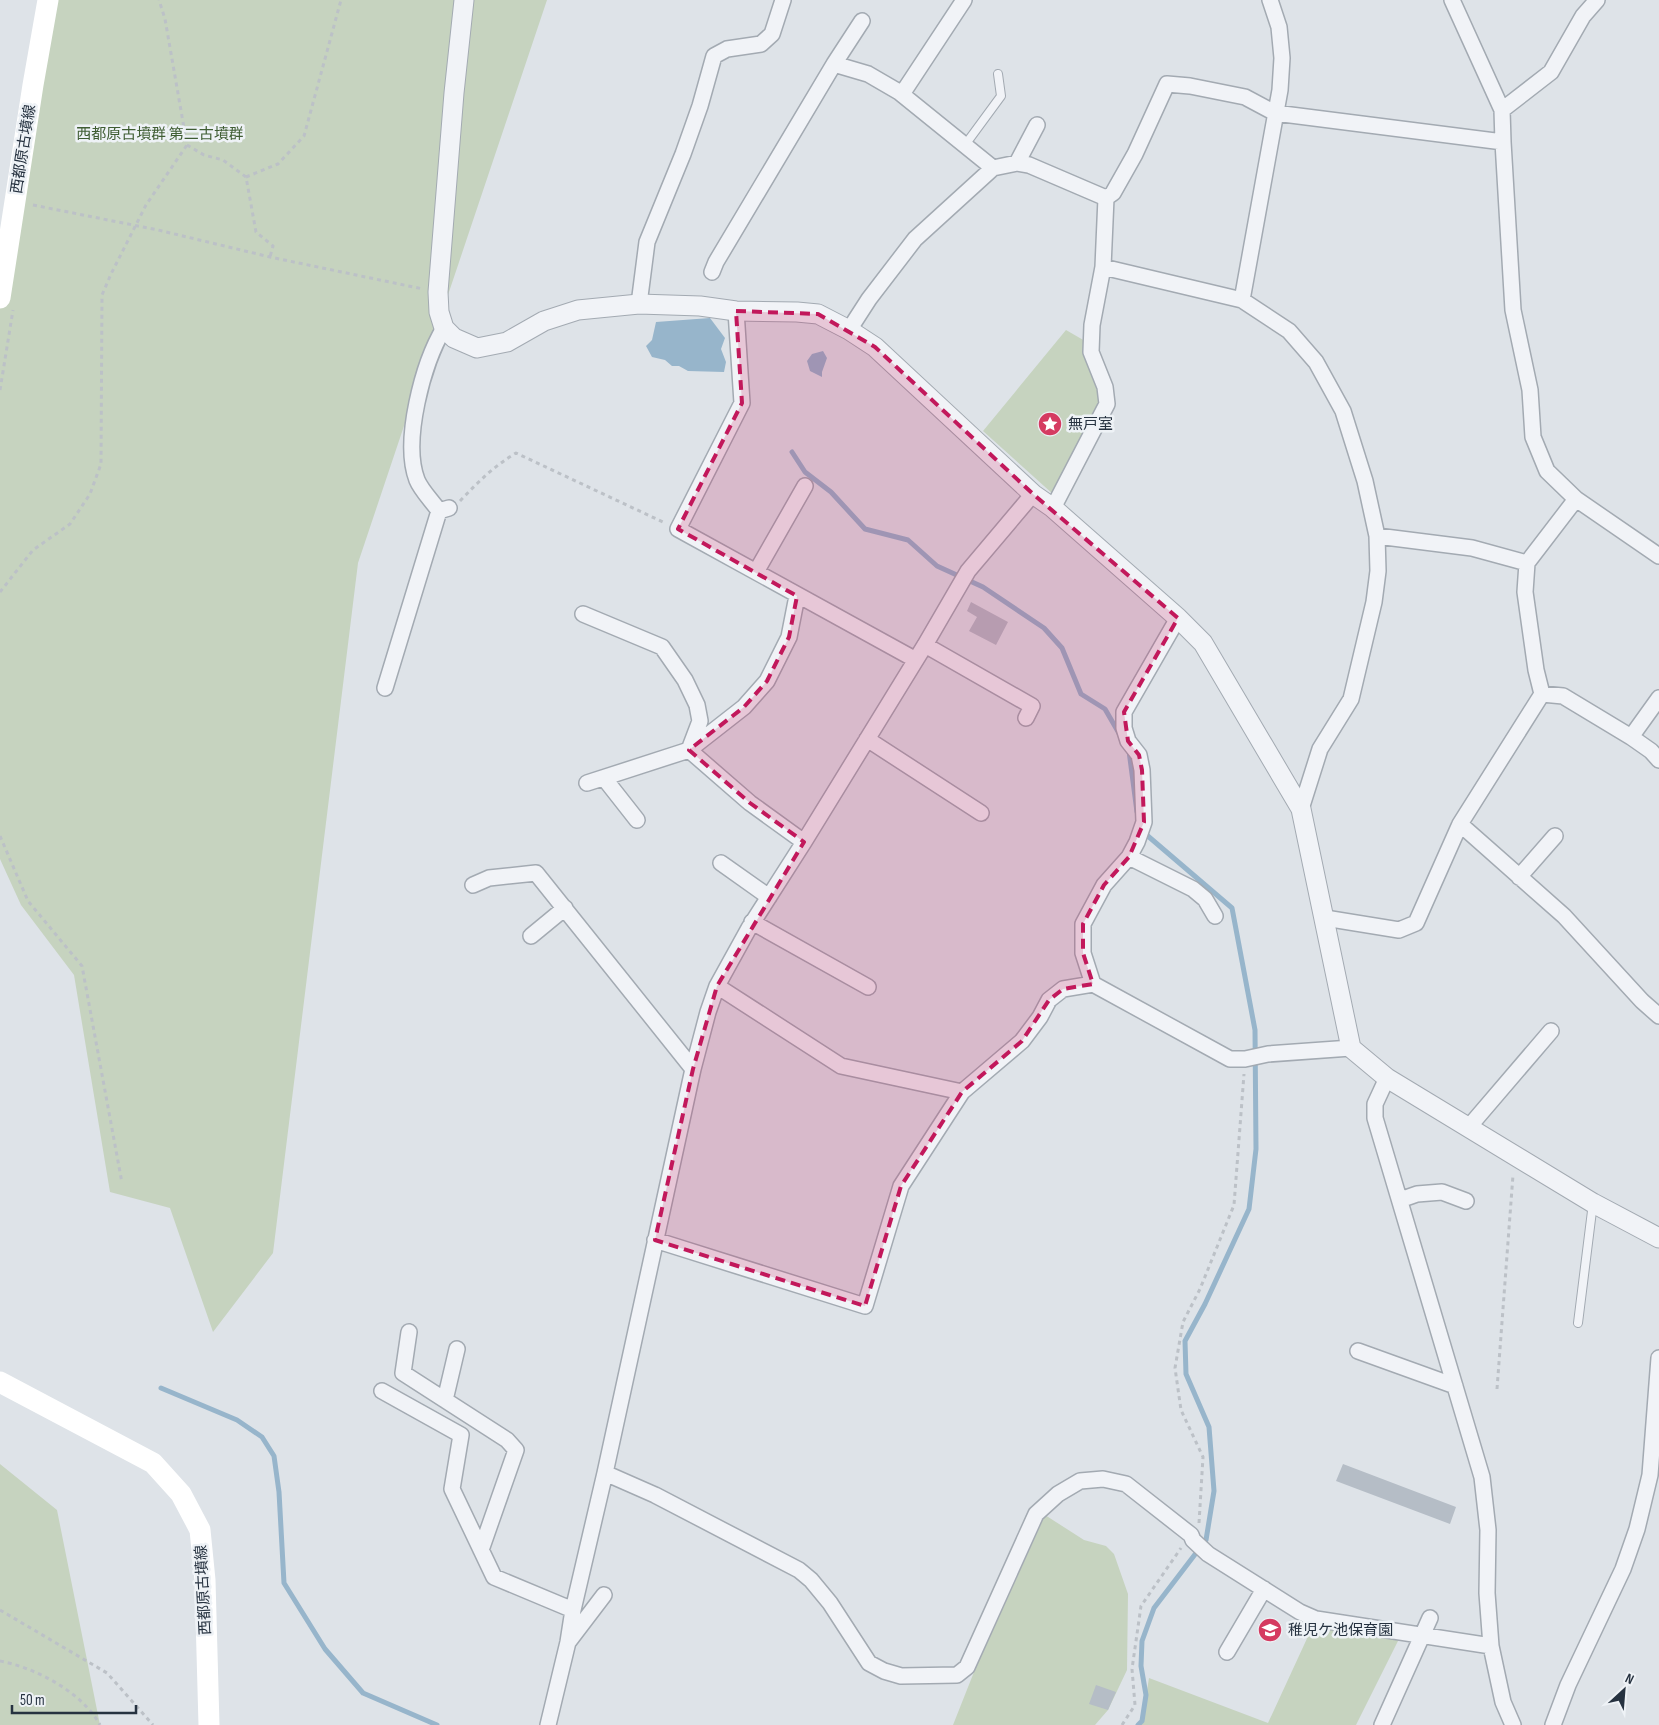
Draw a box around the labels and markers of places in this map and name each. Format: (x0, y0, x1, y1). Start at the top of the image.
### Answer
place icon: 無戸室 (1037, 411, 1063, 437)
place label: 無戸室 (1068, 415, 1113, 434)
school or university icon: 稚児ケ池保育園 (1257, 1617, 1283, 1643)
place label: 稚児ケ池保育園 (1288, 1621, 1393, 1640)

